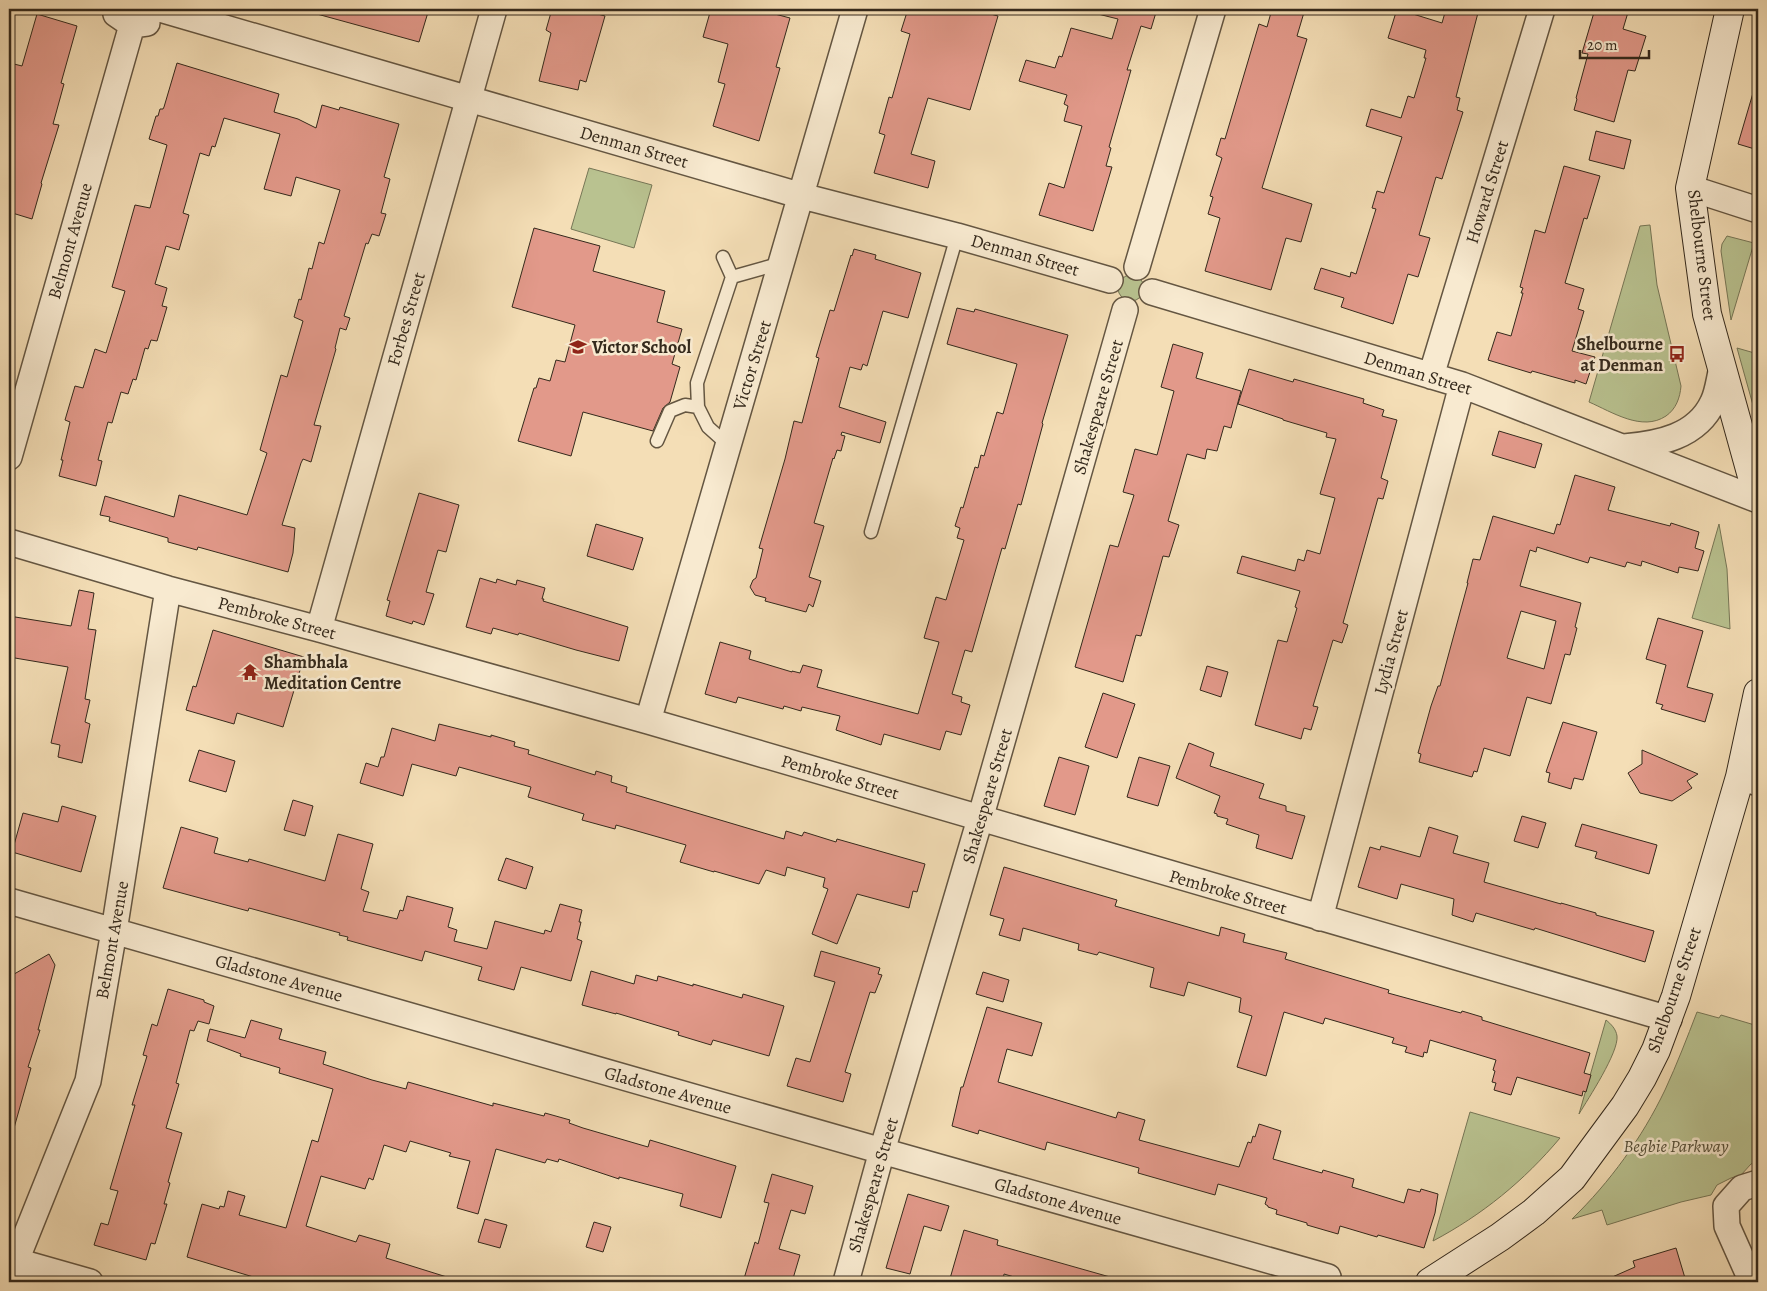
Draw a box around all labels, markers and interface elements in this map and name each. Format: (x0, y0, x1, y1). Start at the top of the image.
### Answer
scale bar (1580, 28, 1648, 60)
text: 20 m (1587, 35, 1618, 55)
street label: Denman Street (577, 120, 691, 174)
street label: Howard Street (1460, 137, 1514, 247)
street label: Belmont Avenue (42, 180, 98, 302)
street label: Shelbourne Street (1682, 188, 1722, 322)
street label: Denman Street (968, 228, 1082, 282)
street label: Forbes Street (381, 269, 431, 369)
street label: Victor Street (727, 317, 777, 414)
place label: Shelbourne at Denman (1576, 332, 1663, 377)
place label: Victor School (591, 335, 692, 359)
street label: Shakespeare Street (1067, 336, 1129, 478)
school or university icon: Victor School (568, 337, 588, 357)
bus stop icon: Shelbourne at Denman (1667, 344, 1687, 364)
street label: Denman Street (1361, 345, 1475, 401)
street label: Pembroke Street (215, 591, 339, 645)
street label: Lydia Street (1368, 607, 1414, 697)
place label: Shambhala Meditation Centre (264, 650, 401, 695)
temple icon: Shambhala Meditation Centre (240, 662, 260, 682)
street label: Shakespeare Street (956, 725, 1018, 867)
street label: Pembroke Street (778, 749, 902, 805)
street label: Pembroke Street (1166, 864, 1290, 920)
street label: Belmont Avenue (90, 879, 134, 1001)
street label: Shelbourne Street (1641, 924, 1707, 1056)
street label: Gladstone Avenue (212, 948, 346, 1008)
street label: Gladstone Avenue (601, 1060, 735, 1120)
street label: Shakespeare Street (842, 1114, 904, 1256)
park label: Begbie Parkway (1623, 1134, 1729, 1158)
street label: Gladstone Avenue (991, 1171, 1125, 1231)

